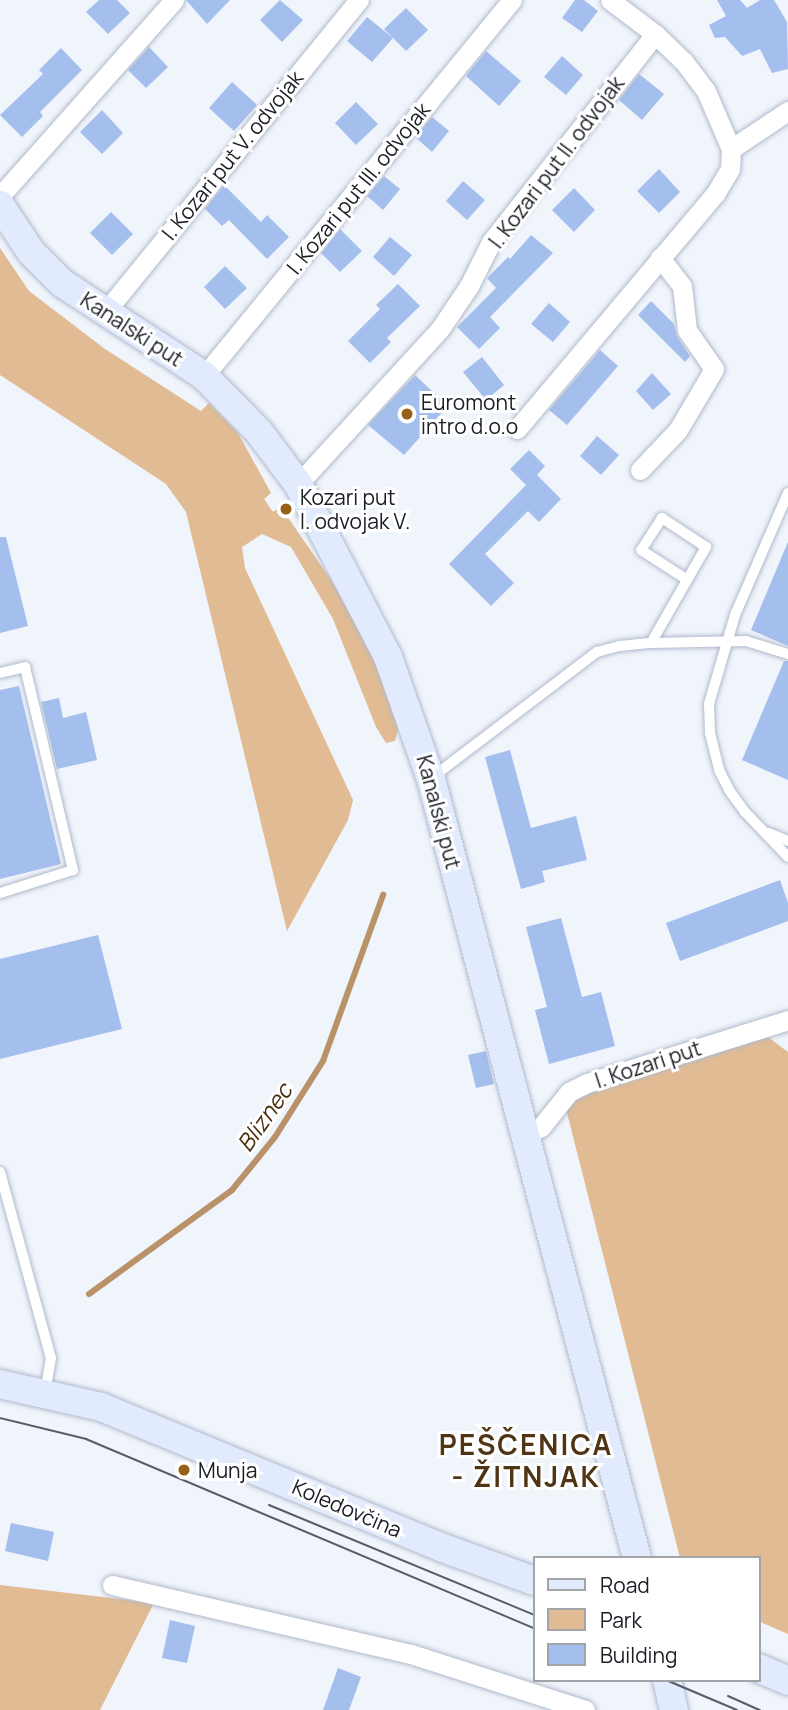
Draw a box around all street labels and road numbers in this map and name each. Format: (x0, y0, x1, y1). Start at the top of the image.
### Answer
street label: I. Kozari put V. odvojak (156, 65, 308, 245)
street label: I. Kozari put II. odvojak (483, 71, 629, 253)
street label: I. Kozari put III. odvojak (281, 97, 435, 279)
street label: Kanalski put (76, 287, 188, 371)
street label: Kanalski put (412, 752, 466, 872)
street label: I. Kozari put (592, 1035, 704, 1093)
street label: Koledovčina (289, 1474, 405, 1542)

